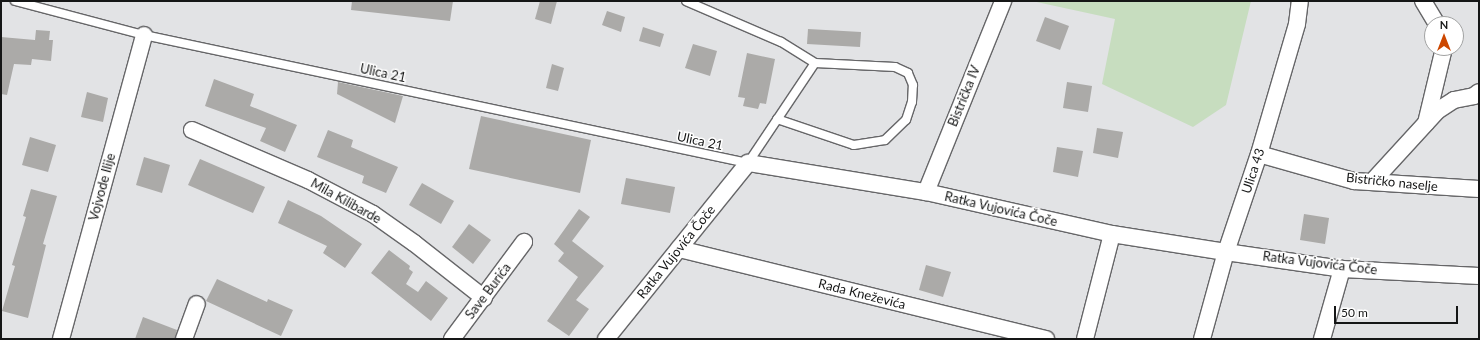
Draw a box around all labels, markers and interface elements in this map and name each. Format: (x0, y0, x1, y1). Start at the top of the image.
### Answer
north arrow (1424, 16, 1464, 56)
text: N (1440, 18, 1448, 31)
street label: Ulica 21 (359, 61, 407, 85)
street label: Bistrička IV (945, 63, 983, 129)
street label: Ulica 21 (676, 129, 724, 153)
street label: Ulica 43 (1238, 146, 1268, 196)
street label: Vojvode Ilije (85, 151, 119, 223)
street label: Bistričko naselje (1345, 169, 1439, 195)
street label: Mila Kilibarde (308, 175, 384, 227)
street label: Ratka Vujovića Čoče (943, 188, 1059, 230)
street label: Ratka Vujovića Čoče (633, 202, 719, 302)
street label: Ratka Vujovića Čoče (1262, 248, 1378, 278)
street label: Save Burića (462, 260, 514, 322)
street label: Rada Kneževića (817, 276, 907, 312)
scale bar (1336, 298, 1460, 324)
text: 50 m (1341, 305, 1368, 320)

